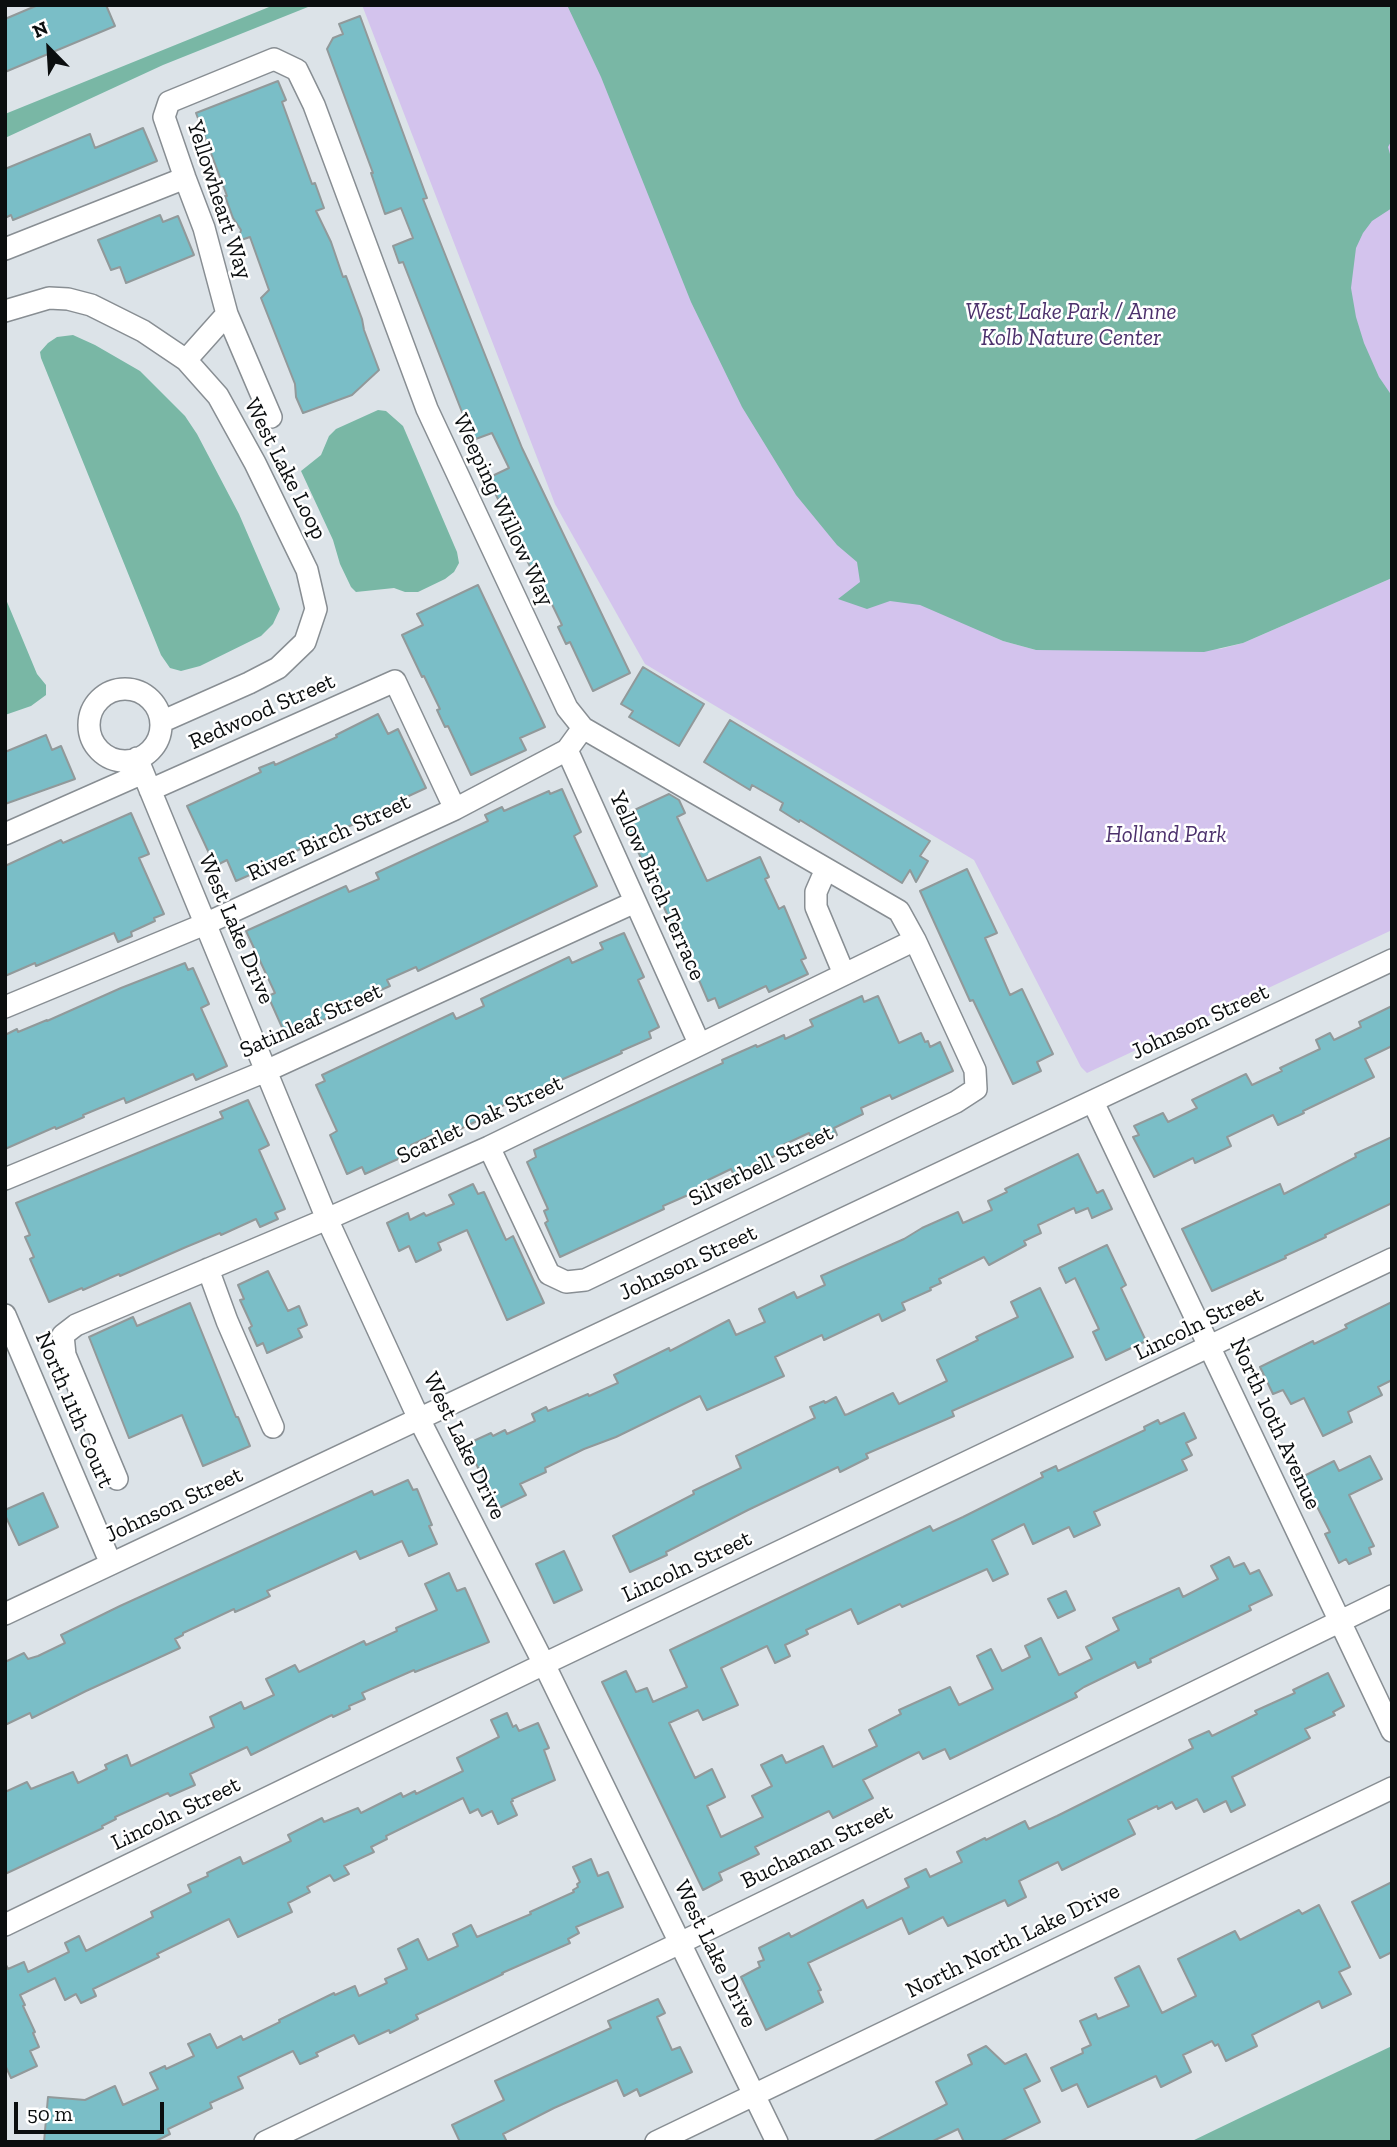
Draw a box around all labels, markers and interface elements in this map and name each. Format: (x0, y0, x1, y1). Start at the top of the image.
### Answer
north arrow (14, 14, 84, 84)
text: N (29, 16, 52, 43)
street label: Yellowheart Way (180, 117, 258, 283)
park label: West Lake Park / Anne Kolb Nature Center (966, 298, 1176, 352)
street label: West Lake Loop (237, 394, 333, 544)
street label: Weeping Willow Way (446, 409, 560, 611)
street label: Redwood Street (185, 668, 339, 756)
street label: Yellow Birch Terrace (603, 787, 711, 985)
street label: River Birch Street (243, 788, 415, 888)
park label: Holland Park (1105, 821, 1227, 849)
street label: West Lake Drive (192, 850, 280, 1008)
street label: Satinleaf Street (236, 977, 386, 1065)
street label: Johnson Street (1127, 978, 1273, 1066)
street label: Scarlet Oak Street (393, 1070, 567, 1170)
street label: Silverbell Street (684, 1119, 838, 1213)
street label: Johnson Street (615, 1219, 761, 1307)
street label: Lincoln Street (1130, 1281, 1268, 1367)
street label: North 11th Court (29, 1328, 119, 1492)
street label: North 10th Avenue (1223, 1334, 1327, 1514)
street label: West Lake Drive (416, 1368, 512, 1524)
street label: Johnson Street (101, 1461, 247, 1549)
street label: Lincoln Street (618, 1525, 756, 1609)
street label: Lincoln Street (107, 1771, 245, 1857)
street label: Buchanan Street (737, 1798, 897, 1896)
street label: West Lake Drive (667, 1876, 763, 2032)
street label: North North Lake Drive (902, 1877, 1124, 2005)
scale bar (18, 2088, 168, 2132)
text: 50 m (27, 2101, 73, 2126)

